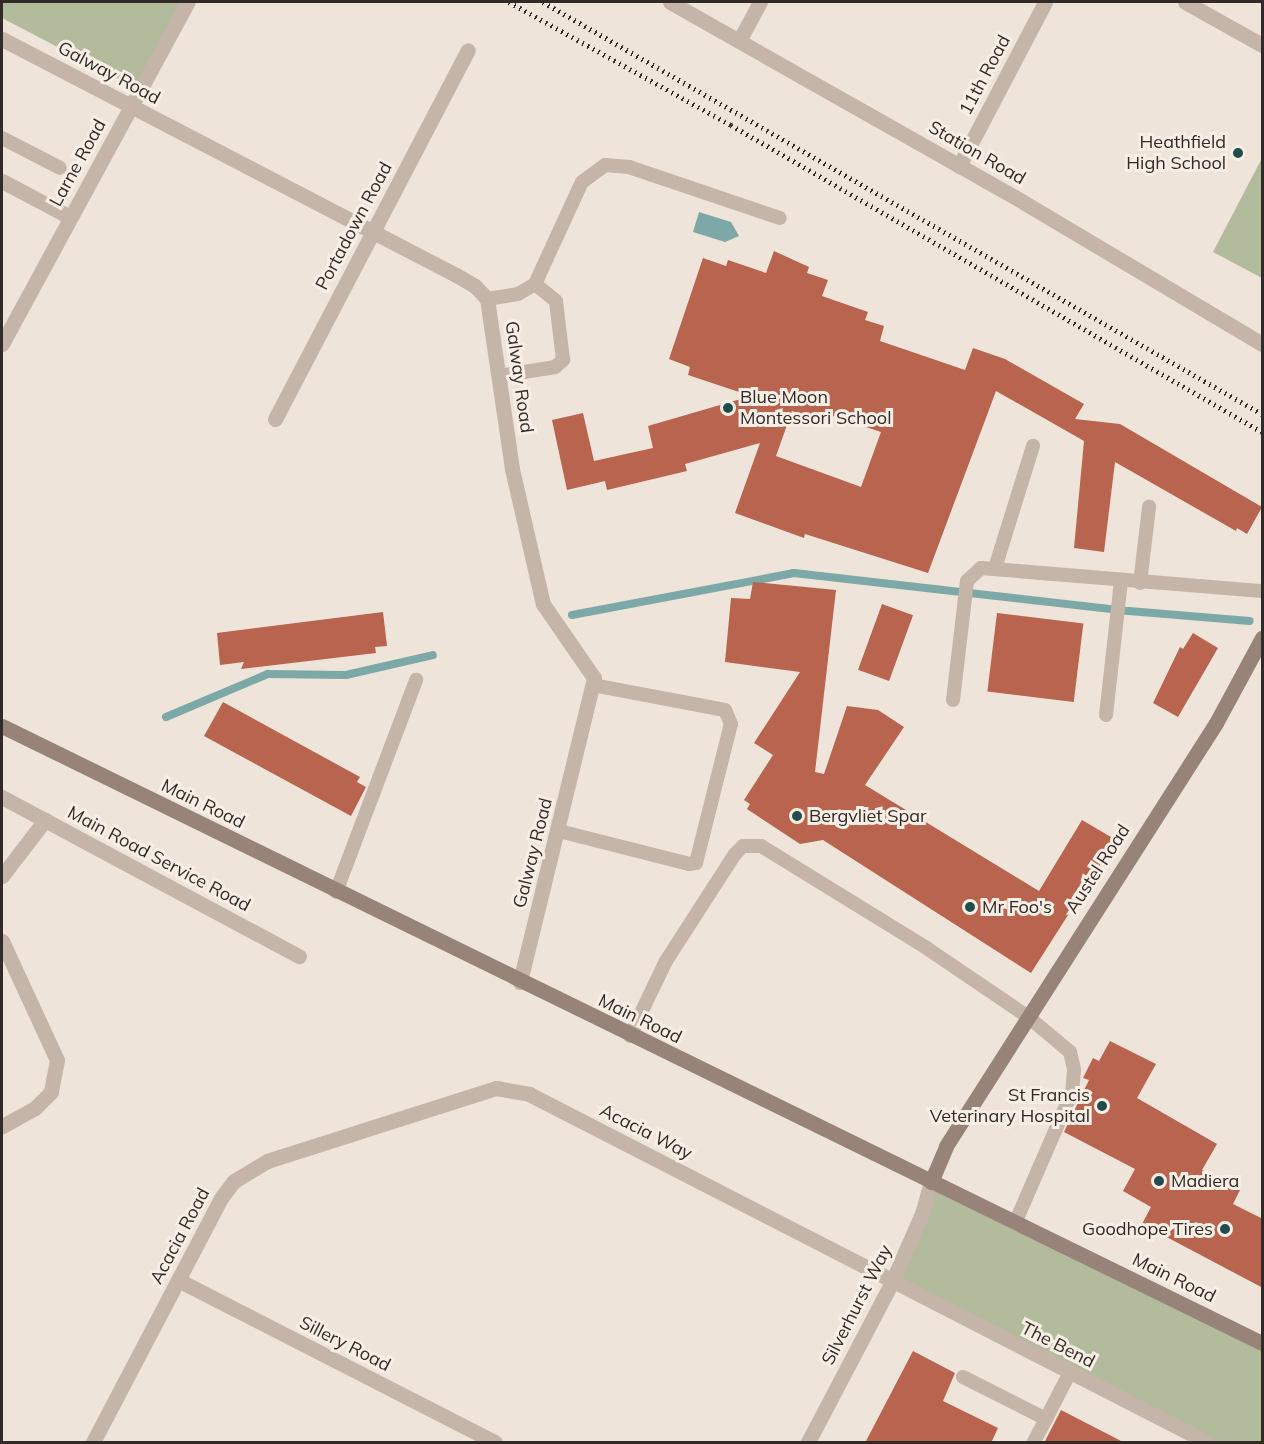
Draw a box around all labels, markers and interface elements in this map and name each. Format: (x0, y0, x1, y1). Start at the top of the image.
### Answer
street label: 11th Road (955, 31, 1015, 119)
street label: Galway Road (54, 37, 164, 109)
street label: Larne Road (45, 116, 111, 210)
street label: Station Road (925, 117, 1029, 189)
place label: Heathfield High School (1126, 132, 1226, 174)
marker: Heathfield High School (1231, 146, 1245, 160)
street label: Portadown Road (311, 158, 397, 294)
street label: Galway Road (500, 320, 538, 434)
place label: Blue Moon Montessori School (740, 387, 891, 430)
marker: Blue Moon Montessori School (721, 401, 735, 415)
street label: Main Road (158, 775, 248, 833)
street label: Galway Road (509, 796, 557, 910)
street label: Main Road Service Road (64, 802, 254, 916)
place label: Bergvliet Spar (809, 805, 927, 827)
marker: Bergvliet Spar (790, 809, 804, 823)
street label: Austel Road (1061, 821, 1135, 917)
place label: Mr Foo's (982, 896, 1052, 918)
marker: Mr Foo's (963, 900, 977, 914)
street label: Main Road (595, 990, 685, 1048)
place label: St Francis Veterinary Hospital (930, 1085, 1090, 1128)
marker: St Francis Veterinary Hospital (1095, 1099, 1109, 1113)
street label: Acacia Way (596, 1100, 696, 1164)
place label: Madiera (1171, 1170, 1239, 1192)
marker: Madiera (1152, 1174, 1166, 1188)
street label: Acacia Road (146, 1184, 214, 1288)
place label: Goodhope Tires (1082, 1218, 1213, 1240)
marker: Goodhope Tires (1218, 1222, 1232, 1236)
street label: Silverhurst Way (817, 1241, 897, 1369)
street label: Main Road (1129, 1249, 1219, 1307)
street label: Sillery Road (296, 1312, 394, 1376)
street label: The Bend (1018, 1317, 1098, 1373)

